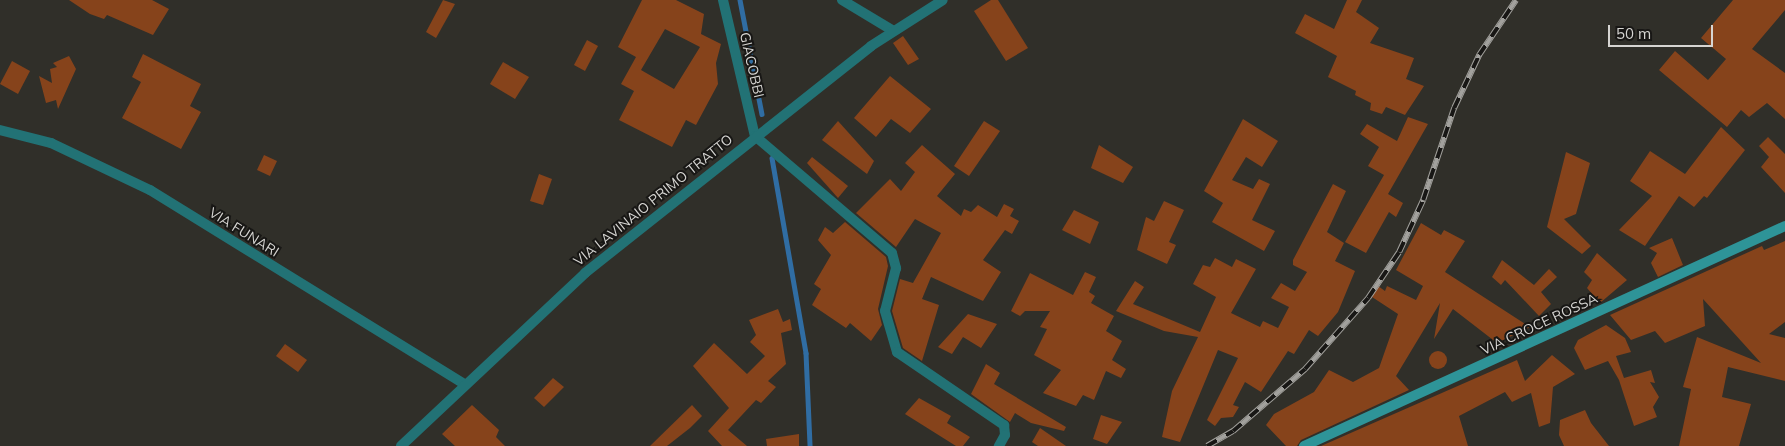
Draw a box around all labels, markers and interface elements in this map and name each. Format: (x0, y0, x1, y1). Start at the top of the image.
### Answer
scale bar (1610, 15, 1715, 47)
text: 50 m (1616, 24, 1651, 43)
street label: GIACOBBI (736, 31, 768, 99)
street label: VIA LAVINAIO PRIMO TRATTO (570, 131, 736, 269)
street label: VIA FUNARI (206, 204, 282, 260)
street label: VIA CROCE ROSSA (1478, 290, 1600, 358)

